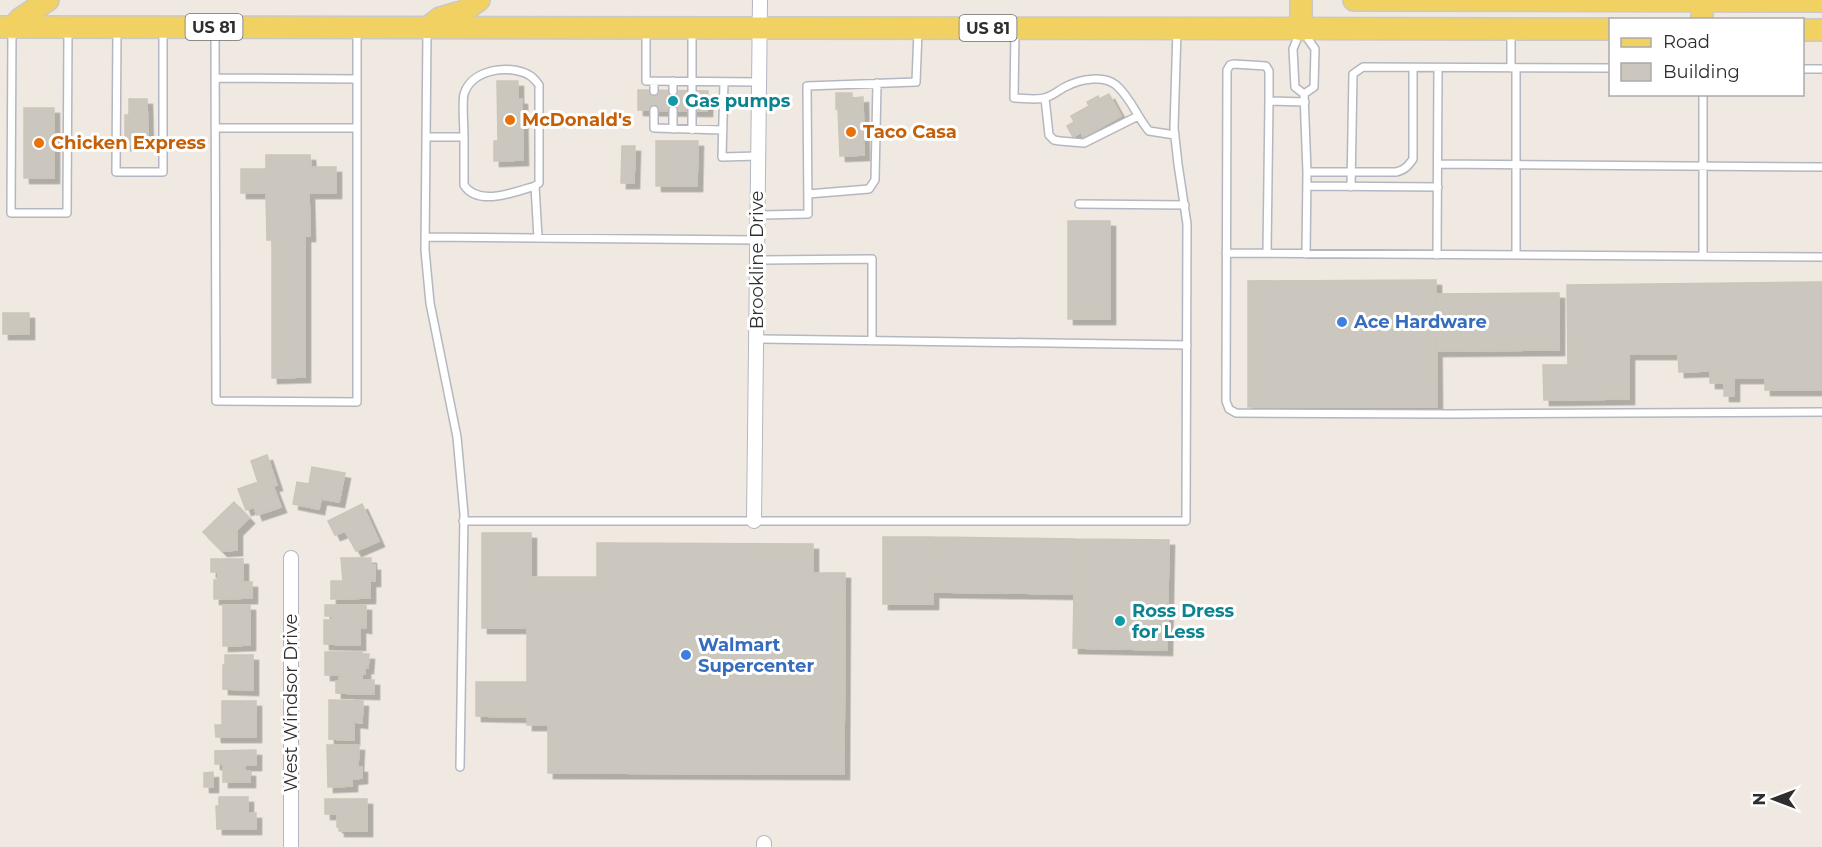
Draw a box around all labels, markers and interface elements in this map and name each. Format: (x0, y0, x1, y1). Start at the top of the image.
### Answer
road number: US 81 (186, 14, 242, 40)
road number: US 81 (960, 15, 1016, 41)
legend (1609, 18, 1804, 96)
text: Road (1663, 31, 1710, 53)
text: Building (1663, 61, 1740, 83)
place label: Gas pumps (685, 90, 791, 112)
marker: Gas pumps (666, 94, 680, 108)
place label: McDonald's (522, 109, 632, 131)
marker: McDonald's (503, 113, 517, 127)
place label: Taco Casa (863, 121, 957, 143)
marker: Taco Casa (844, 125, 858, 139)
place label: Chicken Express (51, 132, 206, 154)
marker: Chicken Express (32, 136, 46, 150)
street label: Brookline Drive (746, 191, 768, 329)
place label: Ace Hardware (1353, 311, 1487, 333)
marker: Ace Hardware (1335, 315, 1349, 329)
place label: Ross Dress for Less (1132, 600, 1235, 643)
street label: West Windsor Drive (280, 614, 302, 792)
marker: Ross Dress for Less (1113, 614, 1127, 628)
place label: Walmart Supercenter (698, 634, 814, 677)
marker: Walmart Supercenter (679, 648, 693, 662)
north arrow (1744, 769, 1804, 829)
text: N (1750, 793, 1769, 805)

